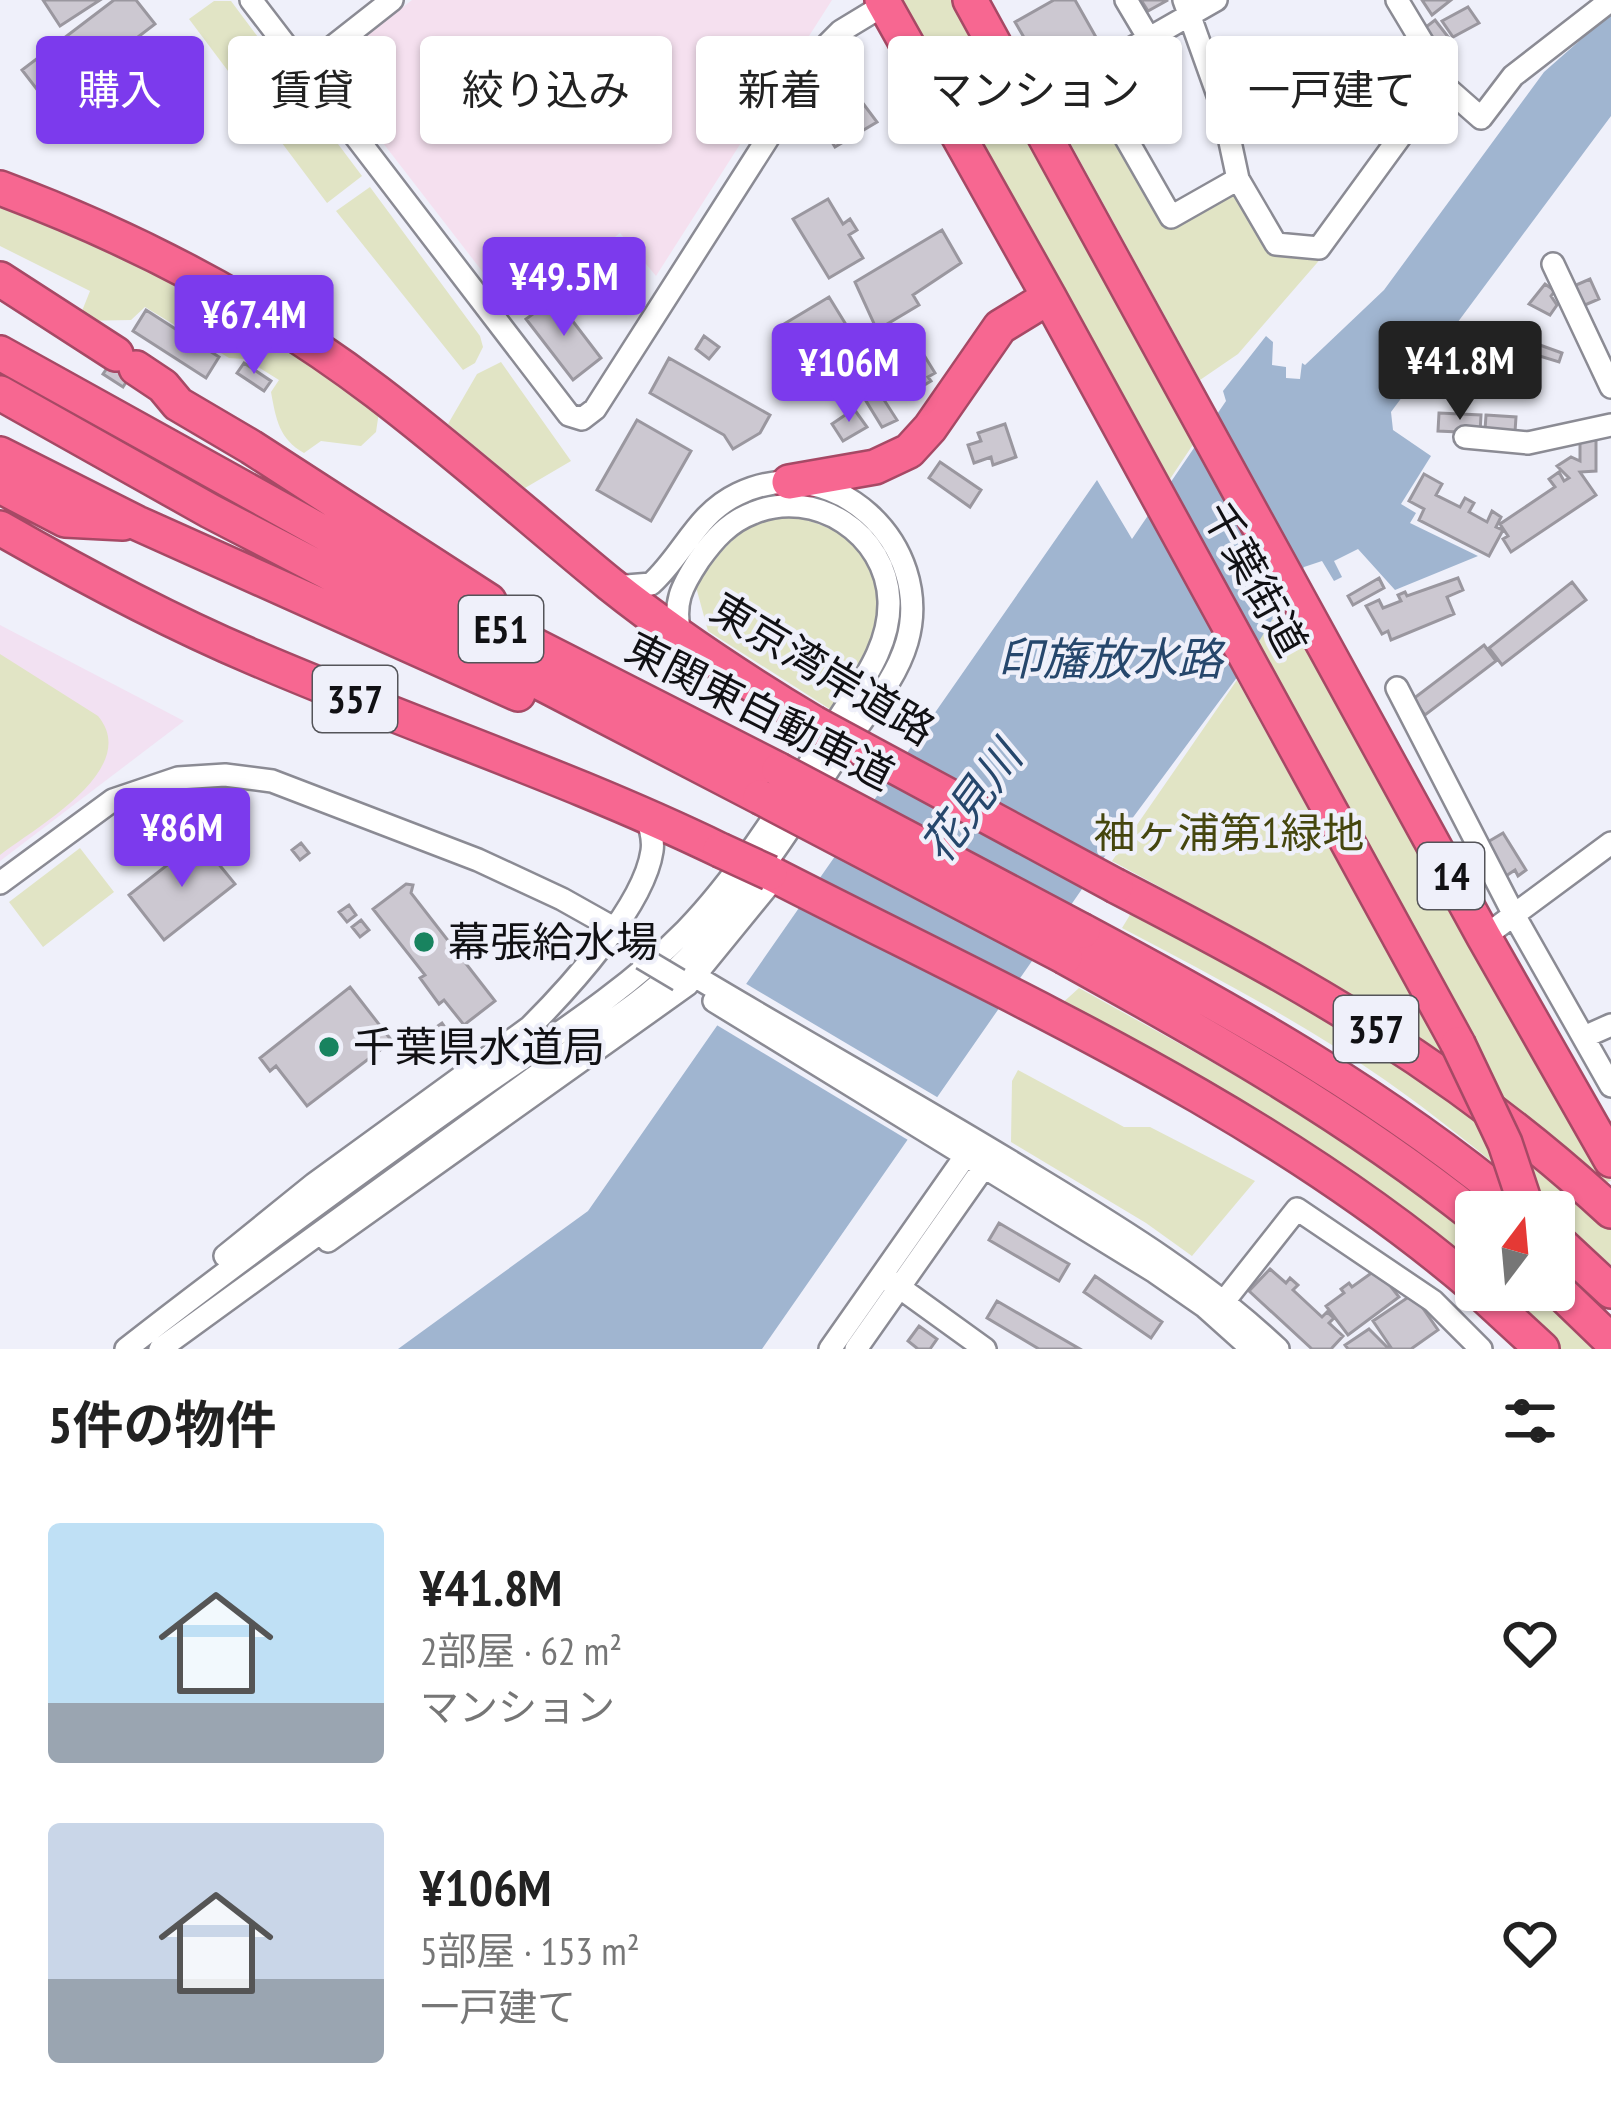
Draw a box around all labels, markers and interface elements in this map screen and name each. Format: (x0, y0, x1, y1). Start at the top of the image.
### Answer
chip: 購入 (36, 36, 204, 144)
chip: 賃貸 (228, 36, 396, 144)
chip: 絞り込み (420, 36, 672, 144)
chip: 新着 (696, 36, 864, 144)
chip: マンション (888, 36, 1182, 144)
chip: 一戸建て (1206, 36, 1458, 144)
pin: ¥49.5M (466, 237, 662, 339)
text: ¥49.5M (510, 250, 618, 301)
pin: ¥67.4M (156, 275, 352, 377)
text: ¥67.4M (202, 288, 306, 339)
pin: ¥41.8M (1362, 321, 1558, 423)
pin: ¥106M (765, 323, 933, 425)
text: ¥41.8M (1406, 334, 1514, 385)
text: ¥106M (799, 336, 899, 387)
street label: 千葉街道 (1191, 492, 1320, 666)
street label: 東京湾岸道路 (701, 580, 945, 757)
road number: E51 (459, 596, 543, 662)
street label: 東関東自動車道 (617, 619, 904, 802)
water label: 印旛放水路 (997, 629, 1226, 687)
road number: 357 (313, 666, 397, 732)
water label: 花見川 (907, 727, 1036, 873)
pin: ¥86M (111, 788, 253, 890)
text: ¥86M (141, 801, 223, 852)
park label: 袖ヶ浦第1緑地 (1094, 805, 1364, 860)
road number: 14 (1418, 843, 1484, 909)
place label: 幕張給水場 (448, 914, 658, 969)
marker: 幕張給水場 (411, 929, 437, 955)
road number: 357 (1334, 996, 1418, 1062)
place label: 千葉県水道局 (353, 1019, 605, 1074)
marker: 千葉県水道局 (316, 1034, 342, 1060)
north arrow (1455, 1191, 1575, 1311)
map controls (1455, 1191, 1575, 1311)
icon: filters (1497, 1388, 1563, 1454)
text: 5件の物件 (48, 1391, 276, 1457)
text: ¥41.8M (420, 1554, 562, 1620)
icon: home (144, 1571, 288, 1715)
icon: heart (1497, 1610, 1563, 1676)
text: 2部屋 · 62 m² (420, 1625, 622, 1676)
text: マンション (420, 1681, 615, 1732)
text: ¥106M (420, 1854, 551, 1920)
icon: home (144, 1871, 288, 2015)
icon: heart (1497, 1910, 1563, 1976)
text: 5部屋 · 153 m² (420, 1925, 640, 1976)
text: 一戸建て (420, 1981, 576, 2032)

